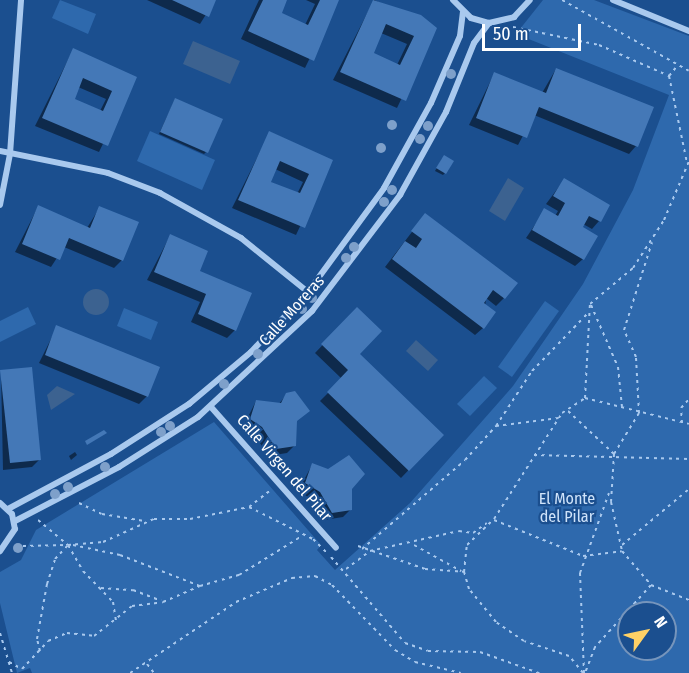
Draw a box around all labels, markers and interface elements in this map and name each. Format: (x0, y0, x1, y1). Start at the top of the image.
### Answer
scale bar (485, 12, 584, 50)
text: 50 m (493, 23, 529, 45)
street label: Calle Moreras (255, 272, 329, 350)
street label: Calle Virgen del Pilar (232, 411, 336, 525)
park label: El Monte del Pilar (539, 489, 595, 527)
north arrow (617, 601, 677, 661)
text: N (650, 613, 671, 631)

